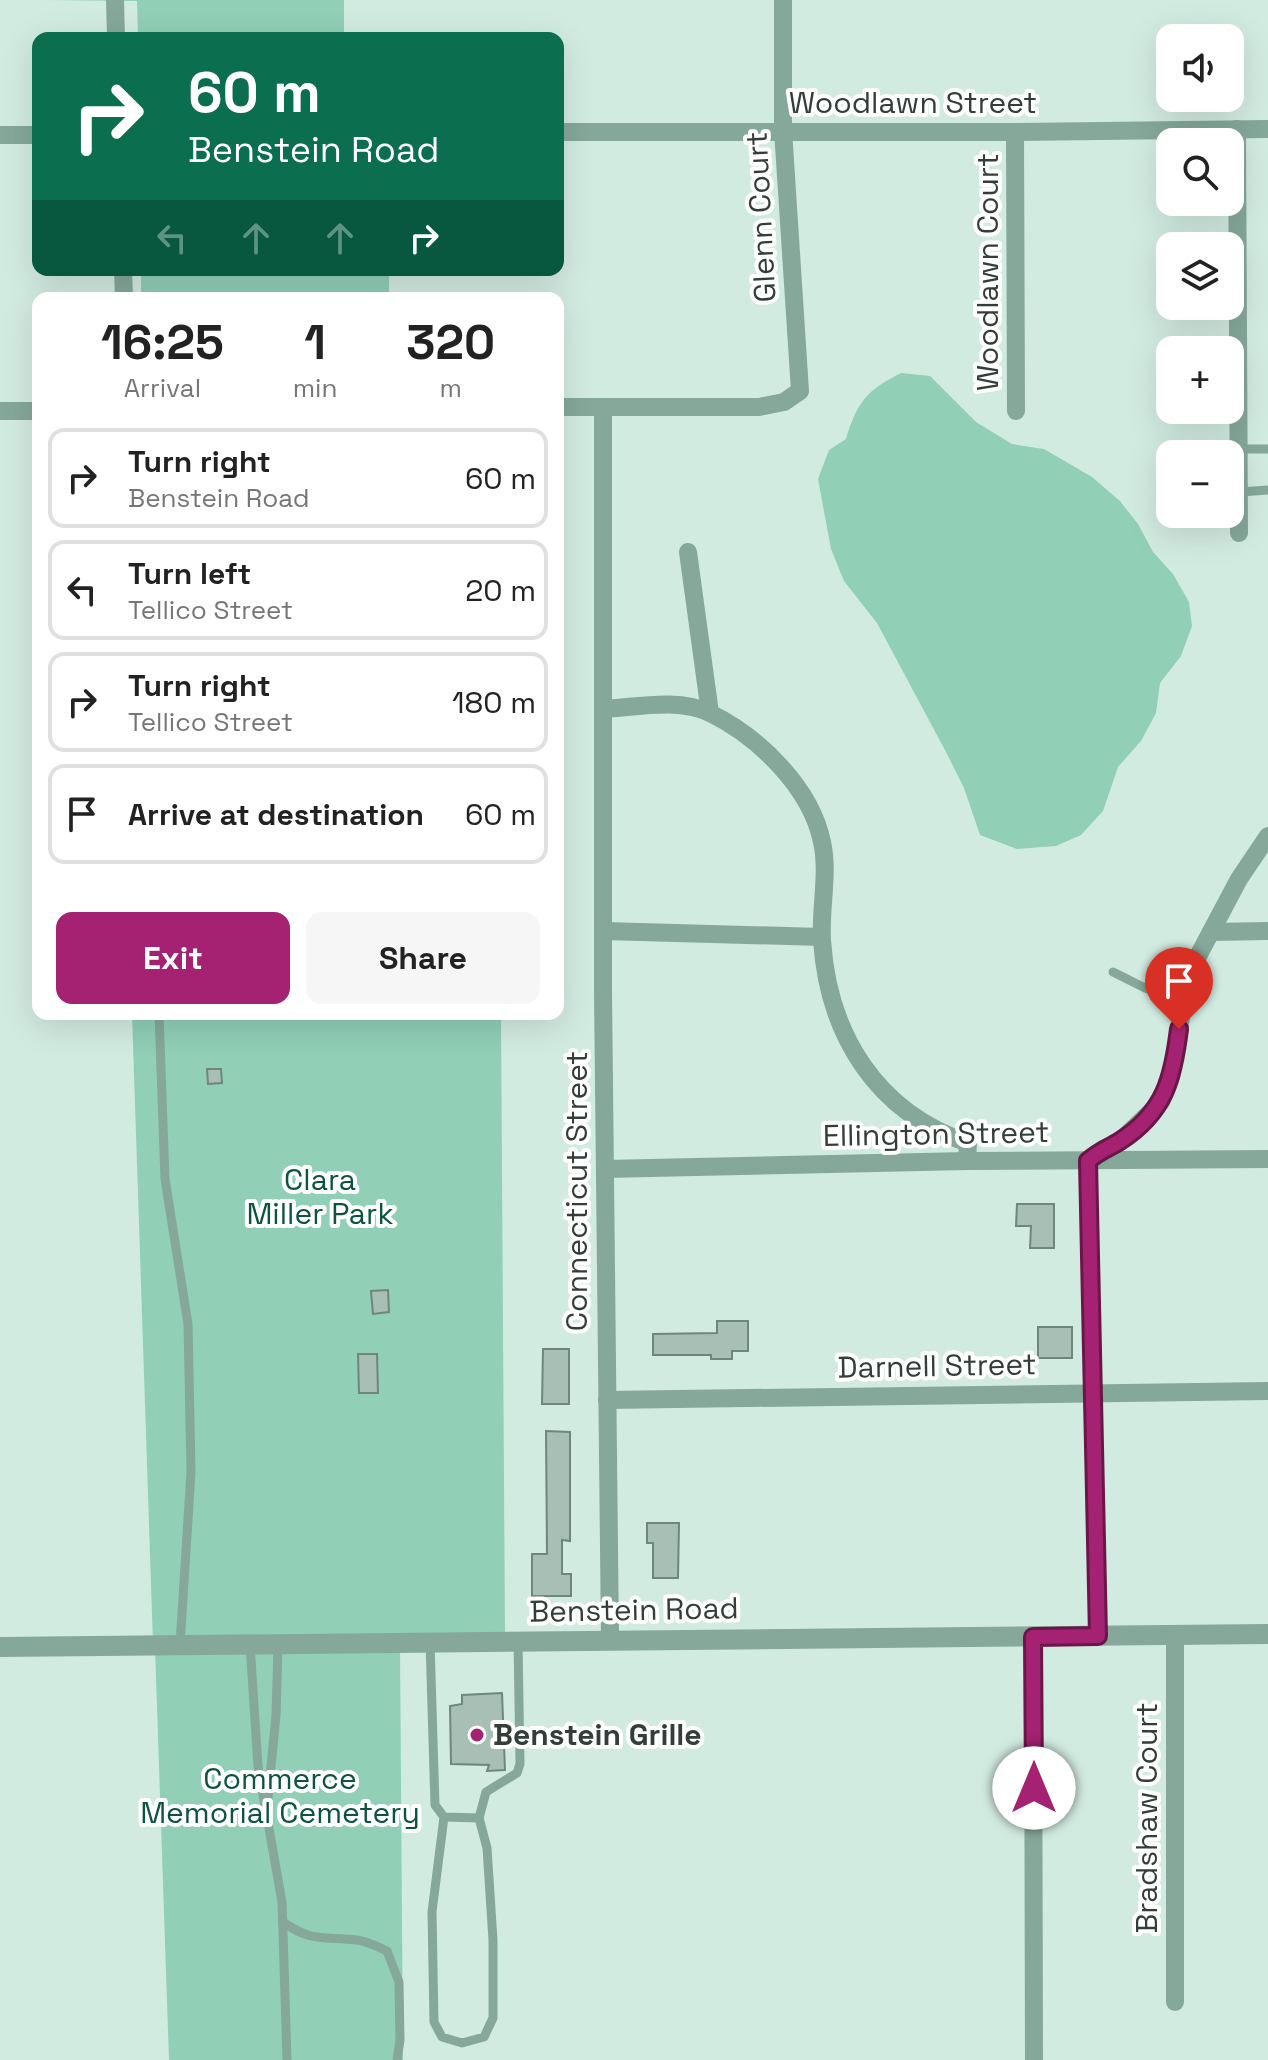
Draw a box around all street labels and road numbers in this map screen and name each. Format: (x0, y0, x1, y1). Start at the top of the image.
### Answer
street label: Woodlawn Street (789, 83, 1037, 122)
street label: Glenn Court (737, 131, 784, 303)
street label: Woodlawn Court (968, 153, 1007, 391)
street label: Connecticut Street (557, 1051, 596, 1331)
street label: Ellington Street (823, 1112, 1049, 1155)
street label: Darnell Street (837, 1344, 1037, 1387)
street label: Benstein Road (529, 1588, 739, 1631)
street label: Bradshaw Court (1127, 1703, 1166, 1933)

